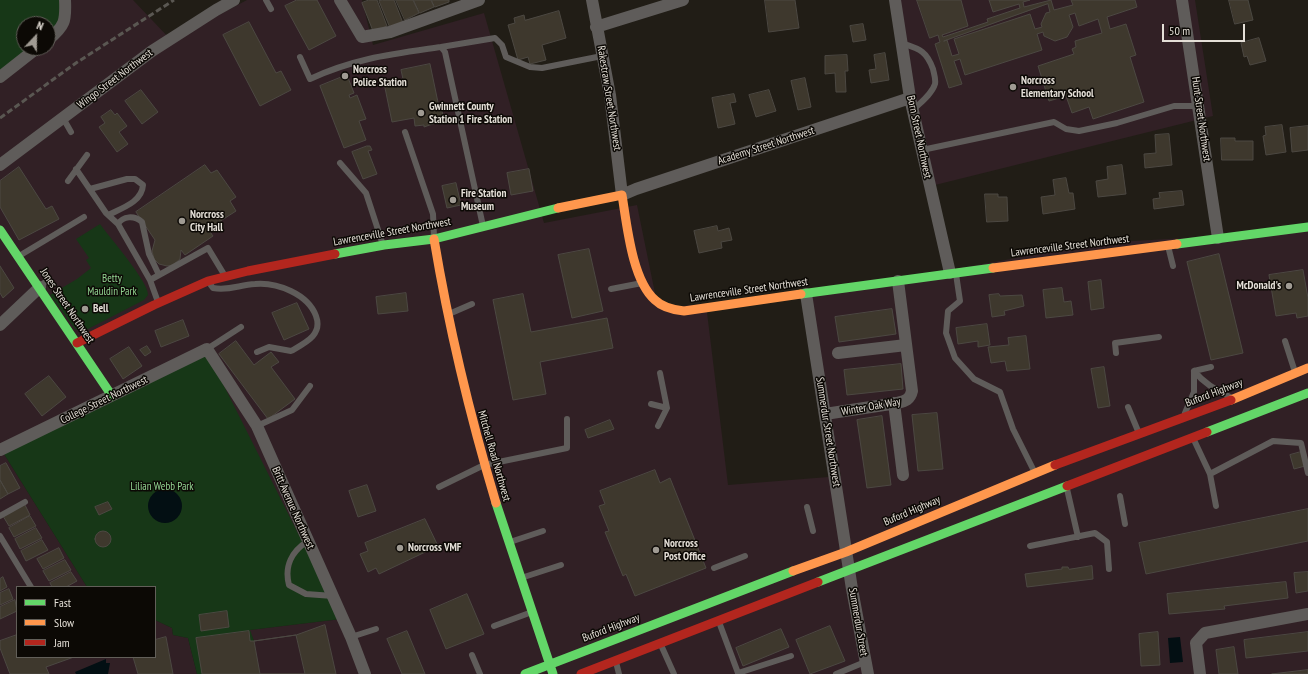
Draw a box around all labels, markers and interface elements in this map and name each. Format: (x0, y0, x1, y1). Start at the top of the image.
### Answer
north arrow (16, 16, 56, 56)
scale bar (1164, 16, 1247, 42)
text: N (35, 18, 45, 33)
text: 50 m (1169, 23, 1190, 38)
street label: Rakestraw Street Northwest (594, 45, 624, 151)
street label: Wingo Street Northwest (75, 46, 155, 112)
place label: Norcross Police Station (353, 63, 407, 89)
marker: Norcross Police Station (340, 71, 350, 81)
place label: Norcross Elementary School (1021, 74, 1094, 100)
street label: Hunt Street Northwest (1189, 76, 1213, 162)
marker: Norcross Elementary School (1008, 82, 1018, 92)
street label: Born Street Northwest (904, 94, 934, 180)
place label: Gwinnett County Station 1 Fire Station (429, 100, 512, 126)
marker: Gwinnett County Station 1 Fire Station (416, 108, 426, 118)
street label: Academy Street Northwest (716, 124, 816, 168)
place label: Fire Station Museum (461, 187, 506, 213)
marker: Fire Station Museum (448, 195, 458, 205)
place label: Norcross City Hall (190, 208, 224, 234)
street label: Lawrenceville Street Northwest (332, 215, 452, 249)
marker: Norcross City Hall (177, 216, 187, 226)
street label: Lawrenceville Street Northwest (1010, 232, 1130, 260)
street label: Jones Street Northwest (37, 266, 97, 346)
park label: Betty Mauldin Park (87, 272, 137, 298)
street label: Lawrenceville Street Northwest (689, 275, 809, 305)
place label: McDonald's (1236, 279, 1281, 293)
marker: McDonald's (1284, 281, 1294, 291)
place label: Bell (93, 302, 108, 316)
marker: Bell (80, 304, 90, 314)
street label: College Street Northwest (58, 373, 150, 427)
street label: Summerdur Street Northwest (813, 376, 843, 488)
street label: Buford Highway (1183, 376, 1245, 410)
street label: Winter Oak Way (840, 395, 902, 419)
street label: Mitchell Road Northwest (475, 409, 513, 503)
street label: Britt Avenue Northwest (269, 465, 317, 551)
park label: Lilian Webb Park (130, 480, 194, 494)
street label: Buford Highway (882, 493, 942, 529)
place label: Norcross Post Office (664, 537, 706, 563)
place label: Norcross VMF (408, 541, 461, 555)
marker: Norcross VMF (395, 543, 405, 553)
marker: Norcross Post Office (651, 545, 661, 555)
legend (16, 586, 156, 658)
street label: Summerdur Street (846, 587, 870, 657)
text: Fast (54, 595, 71, 610)
street label: Buford Highway (580, 611, 642, 645)
text: Slow (54, 615, 74, 630)
text: Jam (54, 635, 70, 650)

